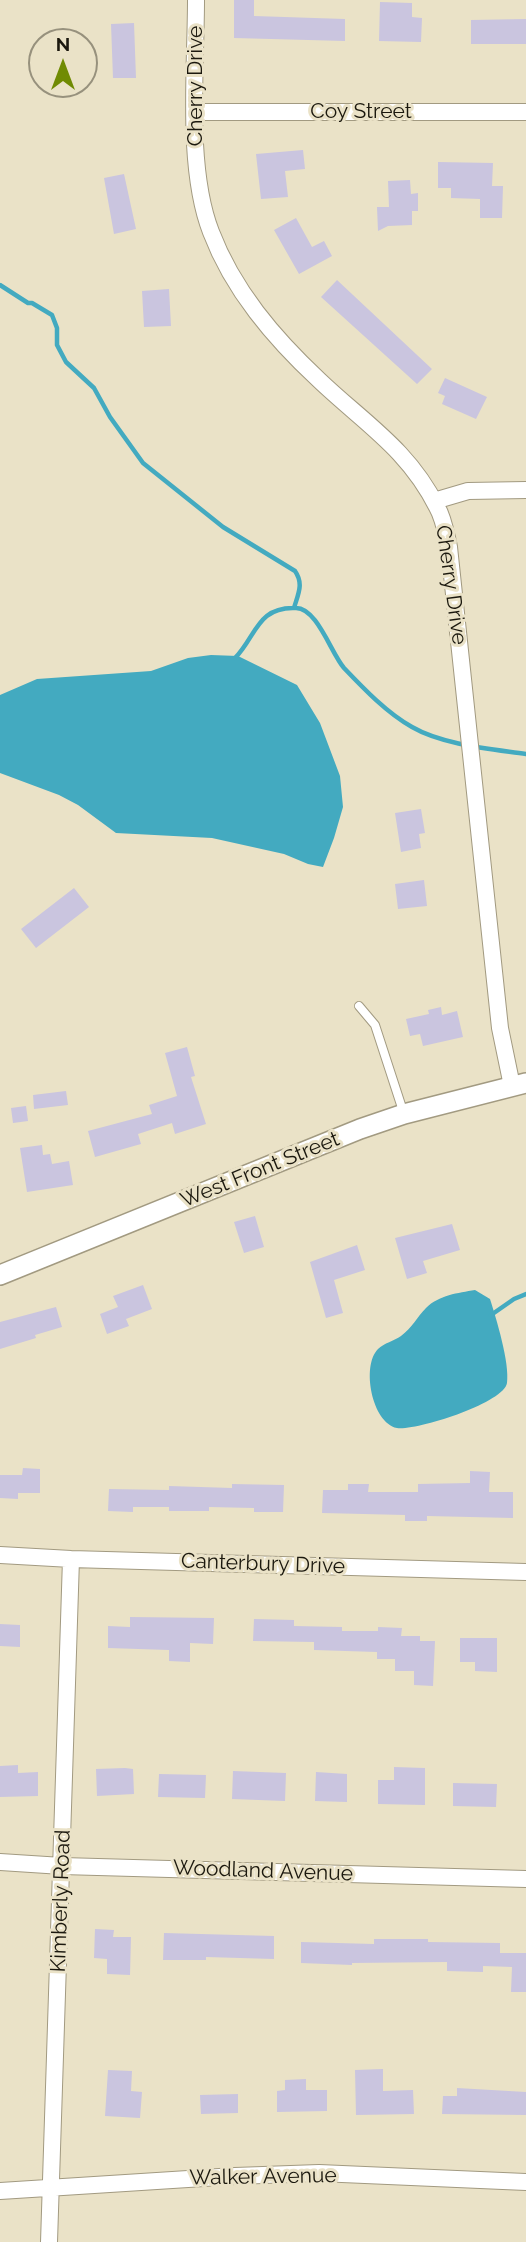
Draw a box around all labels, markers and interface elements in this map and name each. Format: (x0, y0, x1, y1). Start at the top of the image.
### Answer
street label: Cherry Drive (183, 26, 209, 146)
north arrow (28, 28, 98, 98)
text: N (56, 33, 70, 55)
street label: Coy Street (310, 99, 412, 125)
street label: Cherry Drive (430, 524, 472, 646)
street label: West Front Street (177, 1127, 343, 1213)
street label: Canterbury Drive (181, 1549, 345, 1579)
street label: Kimberly Road (46, 1829, 76, 1973)
street label: Woodland Avenue (173, 1855, 353, 1887)
street label: Walker Avenue (189, 2163, 337, 2191)

